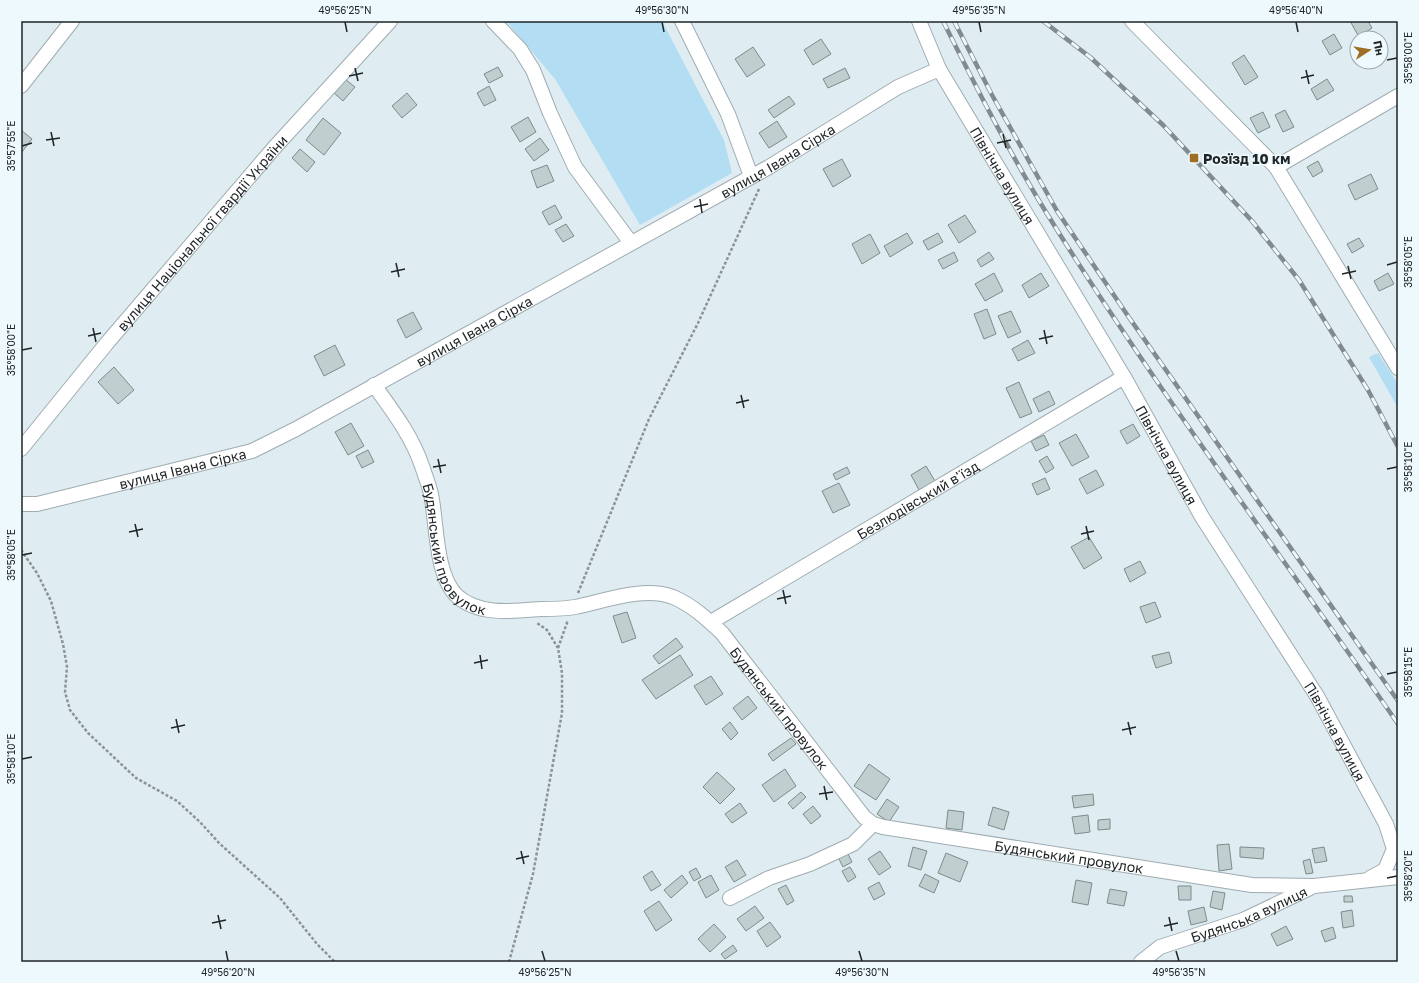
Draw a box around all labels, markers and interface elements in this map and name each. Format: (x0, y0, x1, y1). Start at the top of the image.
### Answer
text: 49°56'25"N (318, 4, 372, 16)
text: 49°56'30"N (635, 4, 689, 16)
text: 49°56'35"N (952, 4, 1006, 16)
text: 49°56'40"N (1269, 4, 1323, 16)
north arrow (1349, 30, 1389, 70)
text: 35°58'00"E (1402, 32, 1414, 84)
text: Пн (1371, 39, 1387, 57)
street label: вулиця Івана Сірка (717, 120, 838, 201)
text: 35°57'55"E (5, 121, 17, 171)
street label: Північна вулиця (967, 123, 1039, 227)
street label: вулиця Національної гвардії України (113, 131, 290, 334)
place label: Розїзд 10 км (1203, 150, 1290, 167)
marker: Розїзд 10 км (1188, 152, 1200, 164)
text: 35°58'05"E (1402, 236, 1414, 288)
street label: вулиця Івана Сірка (413, 291, 535, 369)
text: 35°58'00"E (5, 324, 17, 376)
street label: Північна вулиця (1133, 402, 1202, 507)
text: 35°58'10"E (1402, 442, 1414, 492)
street label: вулиця Івана Сірка (117, 444, 248, 492)
street label: Безлюдівський в'їзд (853, 456, 982, 542)
street label: Будянський провулок (420, 481, 488, 618)
text: 35°58'05"E (5, 529, 17, 581)
street label: Будянський провулок (727, 643, 832, 773)
text: 35°58'15"E (1402, 647, 1414, 697)
street label: Північна вулиця (1301, 678, 1370, 784)
text: 35°58'10"E (5, 734, 17, 784)
street label: Будянський провулок (993, 836, 1145, 876)
text: 35°58'20"E (1402, 850, 1414, 902)
street label: Будянська вулиця (1188, 882, 1310, 945)
text: 49°56'20"N (201, 966, 255, 978)
text: 49°56'25"N (518, 966, 572, 978)
text: 49°56'30"N (835, 966, 889, 978)
text: 49°56'35"N (1152, 966, 1206, 978)

